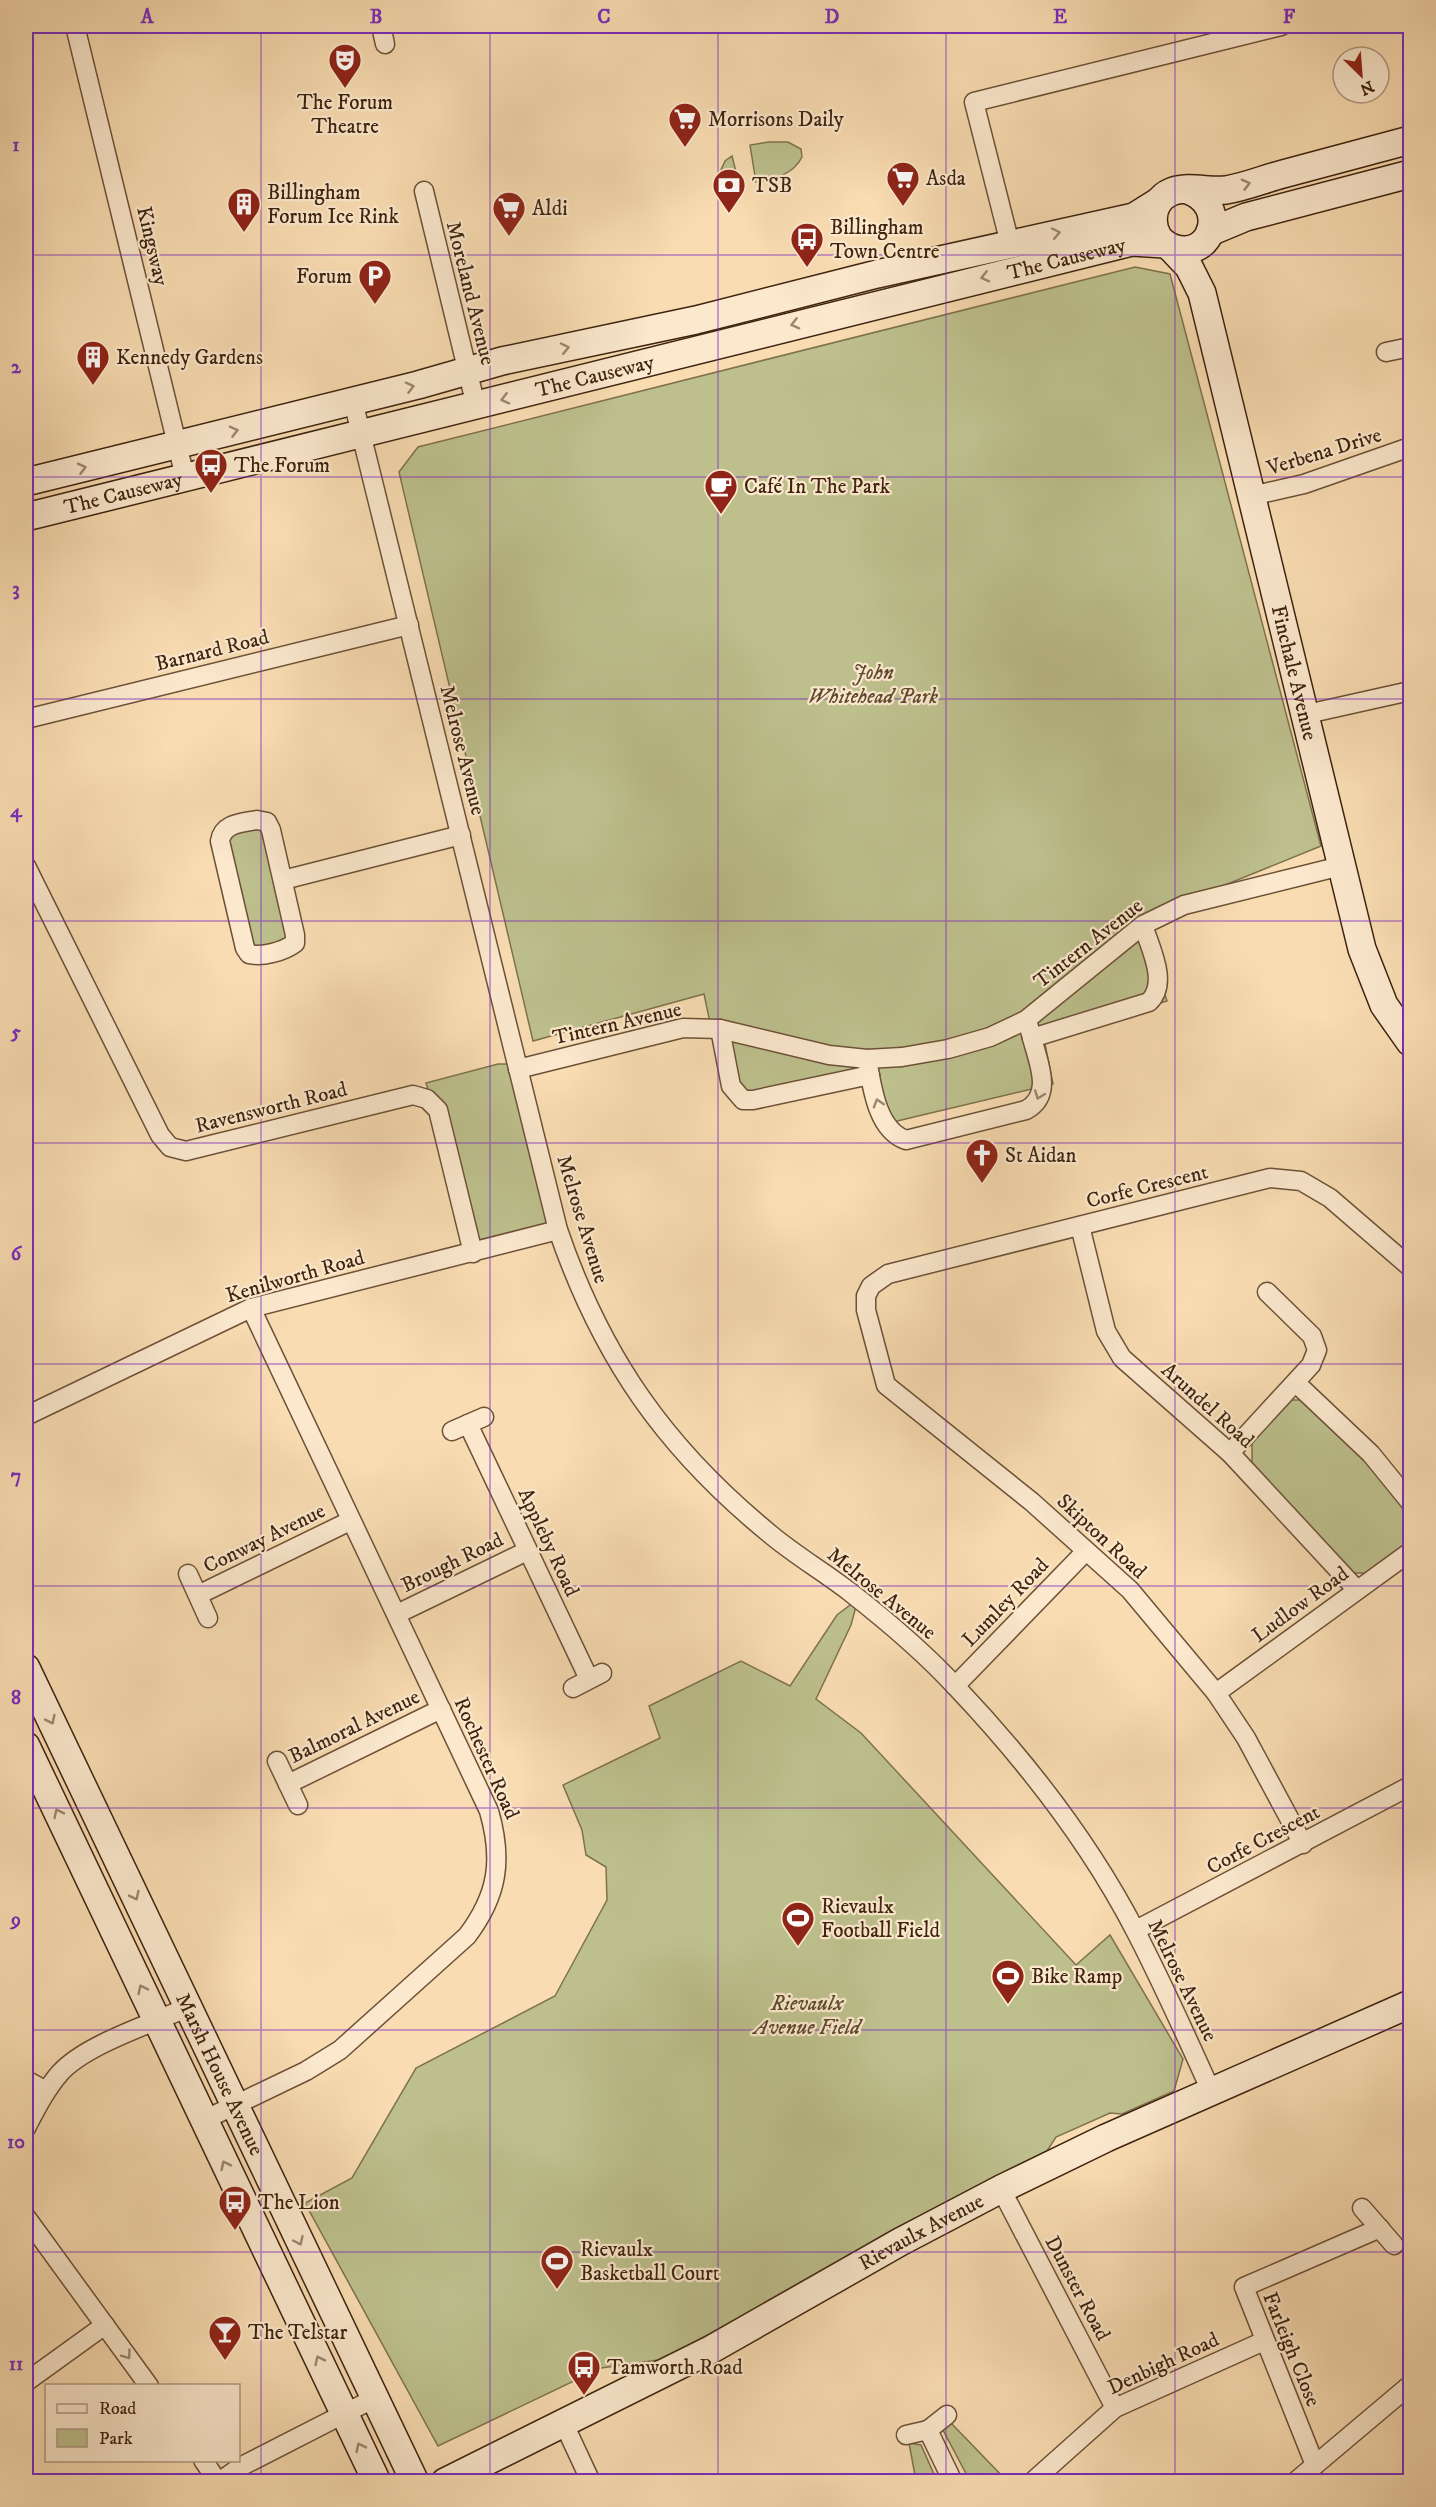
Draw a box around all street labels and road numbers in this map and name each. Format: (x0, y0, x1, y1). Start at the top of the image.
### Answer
street label: Kingsway (130, 204, 174, 289)
street label: Moreland Avenue (440, 219, 501, 368)
street label: The Causeway (1005, 232, 1129, 287)
street label: The Causeway (533, 349, 658, 404)
street label: Verbena Drive (1263, 422, 1385, 482)
street label: The Causeway (61, 466, 186, 521)
street label: Finchale Avenue (1265, 603, 1323, 743)
street label: Barnard Road (153, 624, 272, 678)
street label: Melrose Avenue (433, 683, 491, 818)
street label: Tintern Avenue (1029, 893, 1149, 994)
street label: Tintern Avenue (550, 996, 684, 1051)
street label: Ravensworth Road (193, 1076, 350, 1139)
street label: Melrose Avenue (550, 1152, 614, 1287)
street label: Corfe Crescent (1084, 1159, 1211, 1215)
street label: Kenilworth Road (223, 1245, 368, 1309)
street label: Arundel Road (1156, 1357, 1259, 1454)
street label: Appleby Road (512, 1484, 585, 1601)
street label: Skipton Road (1051, 1489, 1152, 1585)
street label: Conway Avenue (199, 1498, 330, 1580)
street label: Brough Road (397, 1527, 508, 1599)
street label: Melrose Avenue (822, 1542, 941, 1646)
street label: Lumley Road (957, 1552, 1055, 1653)
street label: Ludlow Road (1247, 1561, 1355, 1649)
street label: Balmoral Avenue (285, 1684, 424, 1770)
street label: Rochester Road (448, 1693, 525, 1824)
street label: Corfe Crescent (1202, 1799, 1325, 1881)
street label: Melrose Avenue (1141, 1915, 1223, 2046)
street label: Marsh House Avenue (169, 1989, 269, 2160)
street label: Rievaulx Avenue (854, 2188, 989, 2277)
street label: Dunster Road (1039, 2232, 1116, 2346)
street label: Farleigh Close (1256, 2288, 1326, 2411)
street label: Denbigh Road (1104, 2327, 1224, 2401)

